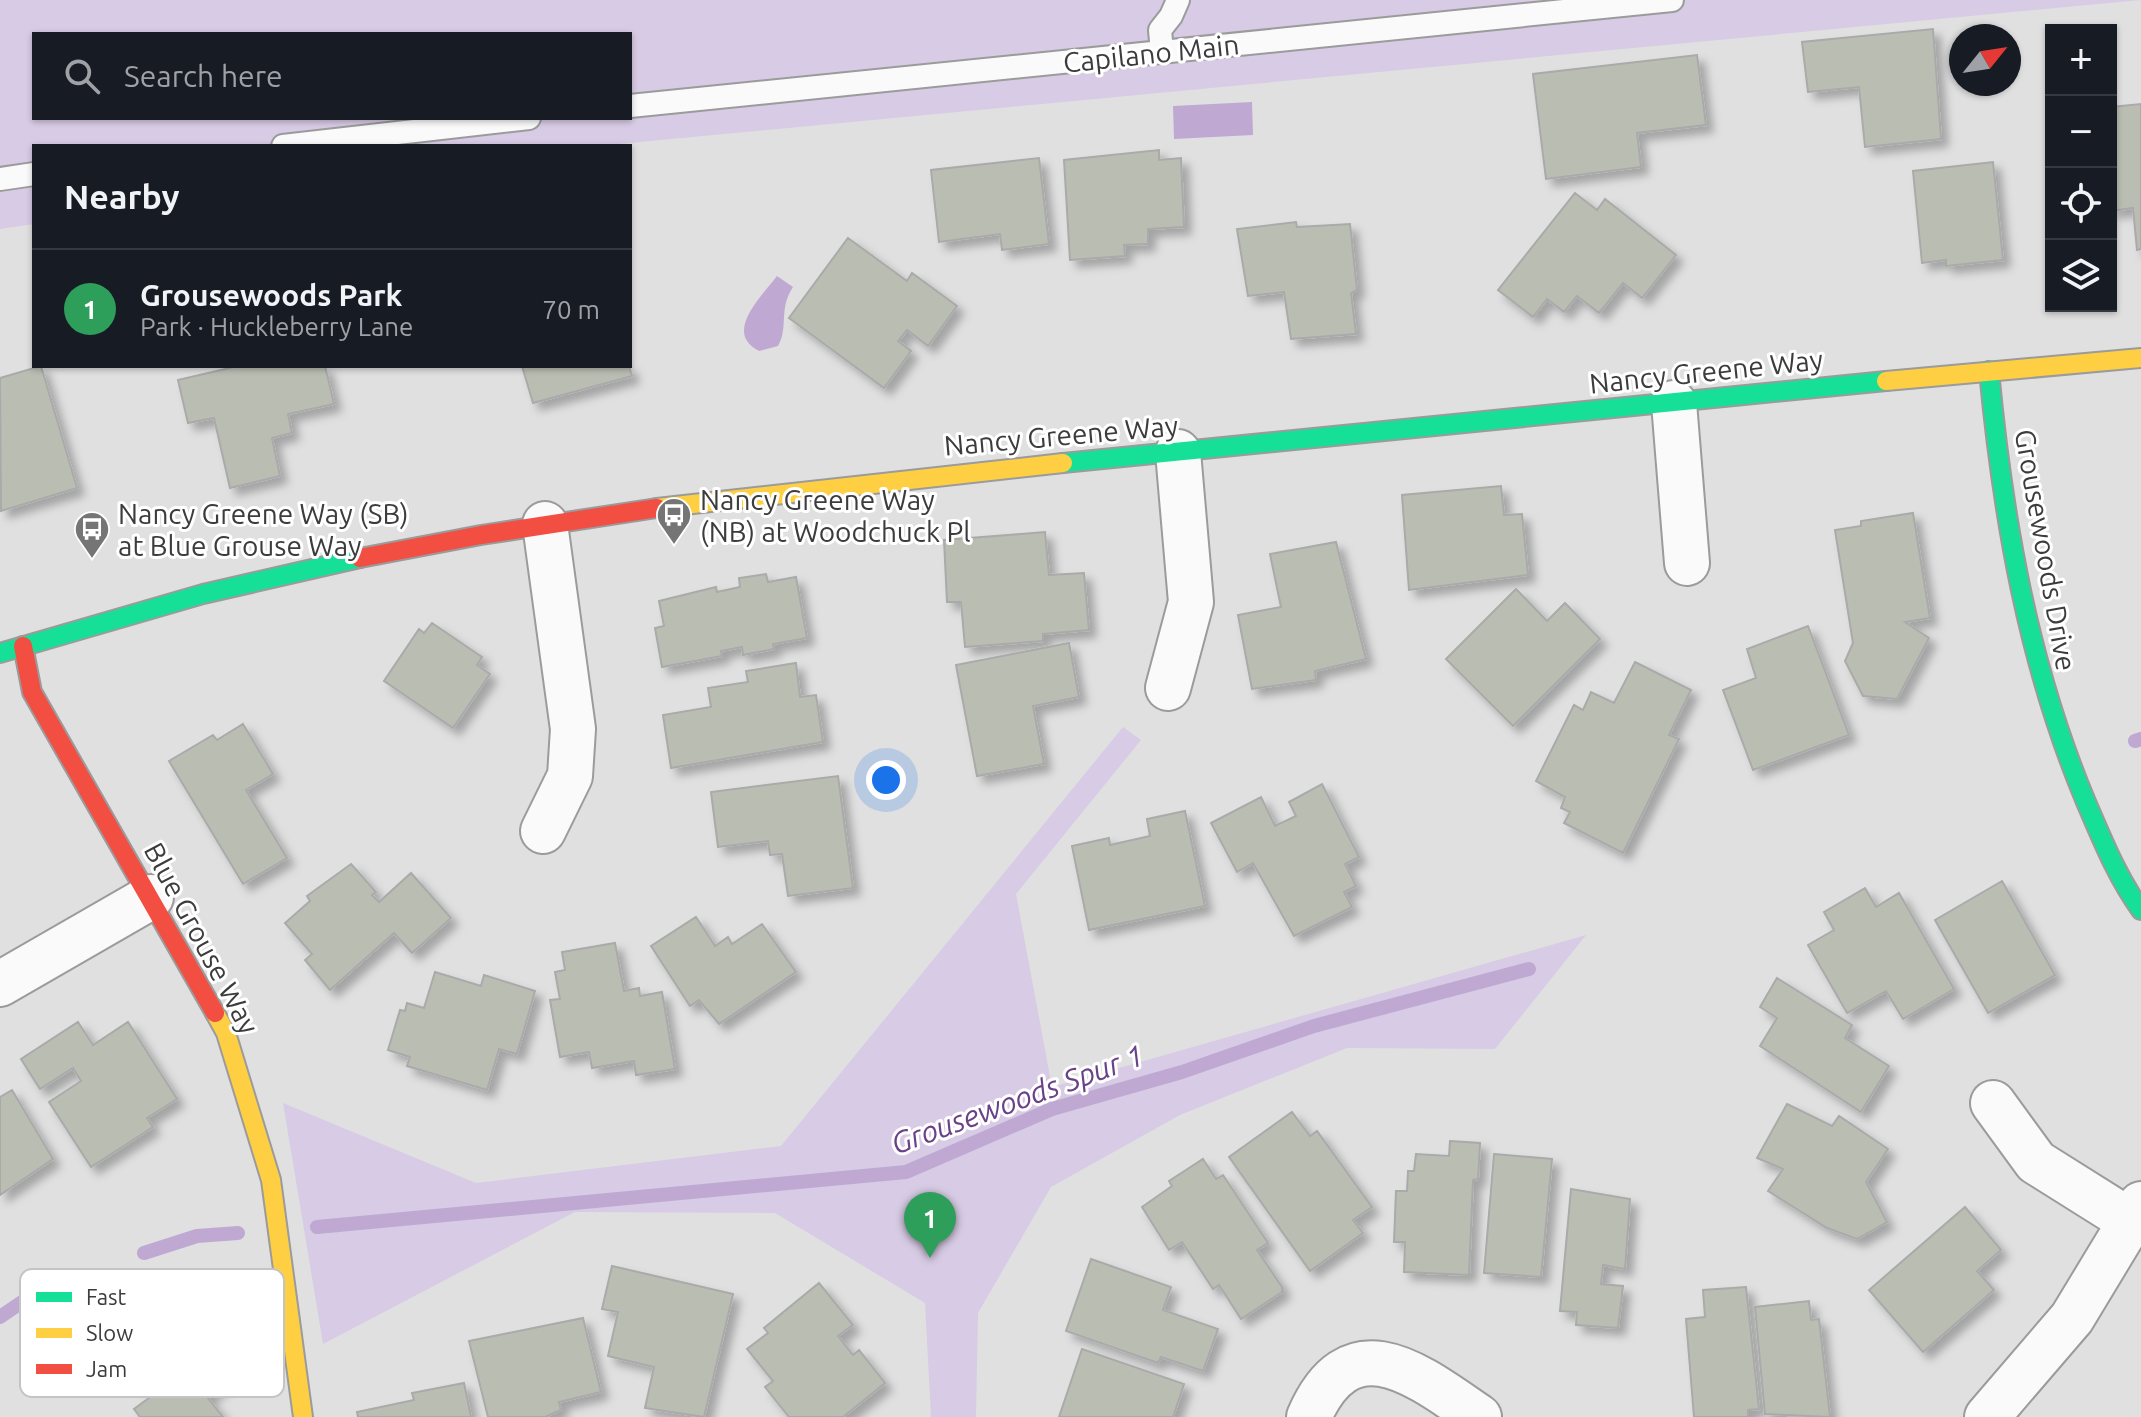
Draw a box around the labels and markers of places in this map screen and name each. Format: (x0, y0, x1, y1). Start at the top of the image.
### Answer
place label: Nancy Greene Way (NB) at Woodchuck Pl (700, 484, 971, 548)
bus stop icon: Nancy Greene Way (NB) at Woodchuck Pl (655, 496, 693, 546)
place label: Nancy Greene Way (SB) at Blue Grouse Way (118, 498, 409, 561)
bus stop icon: Nancy Greene Way (SB) at Blue Grouse Way (73, 510, 111, 560)
pin: 1 (904, 1192, 956, 1258)

